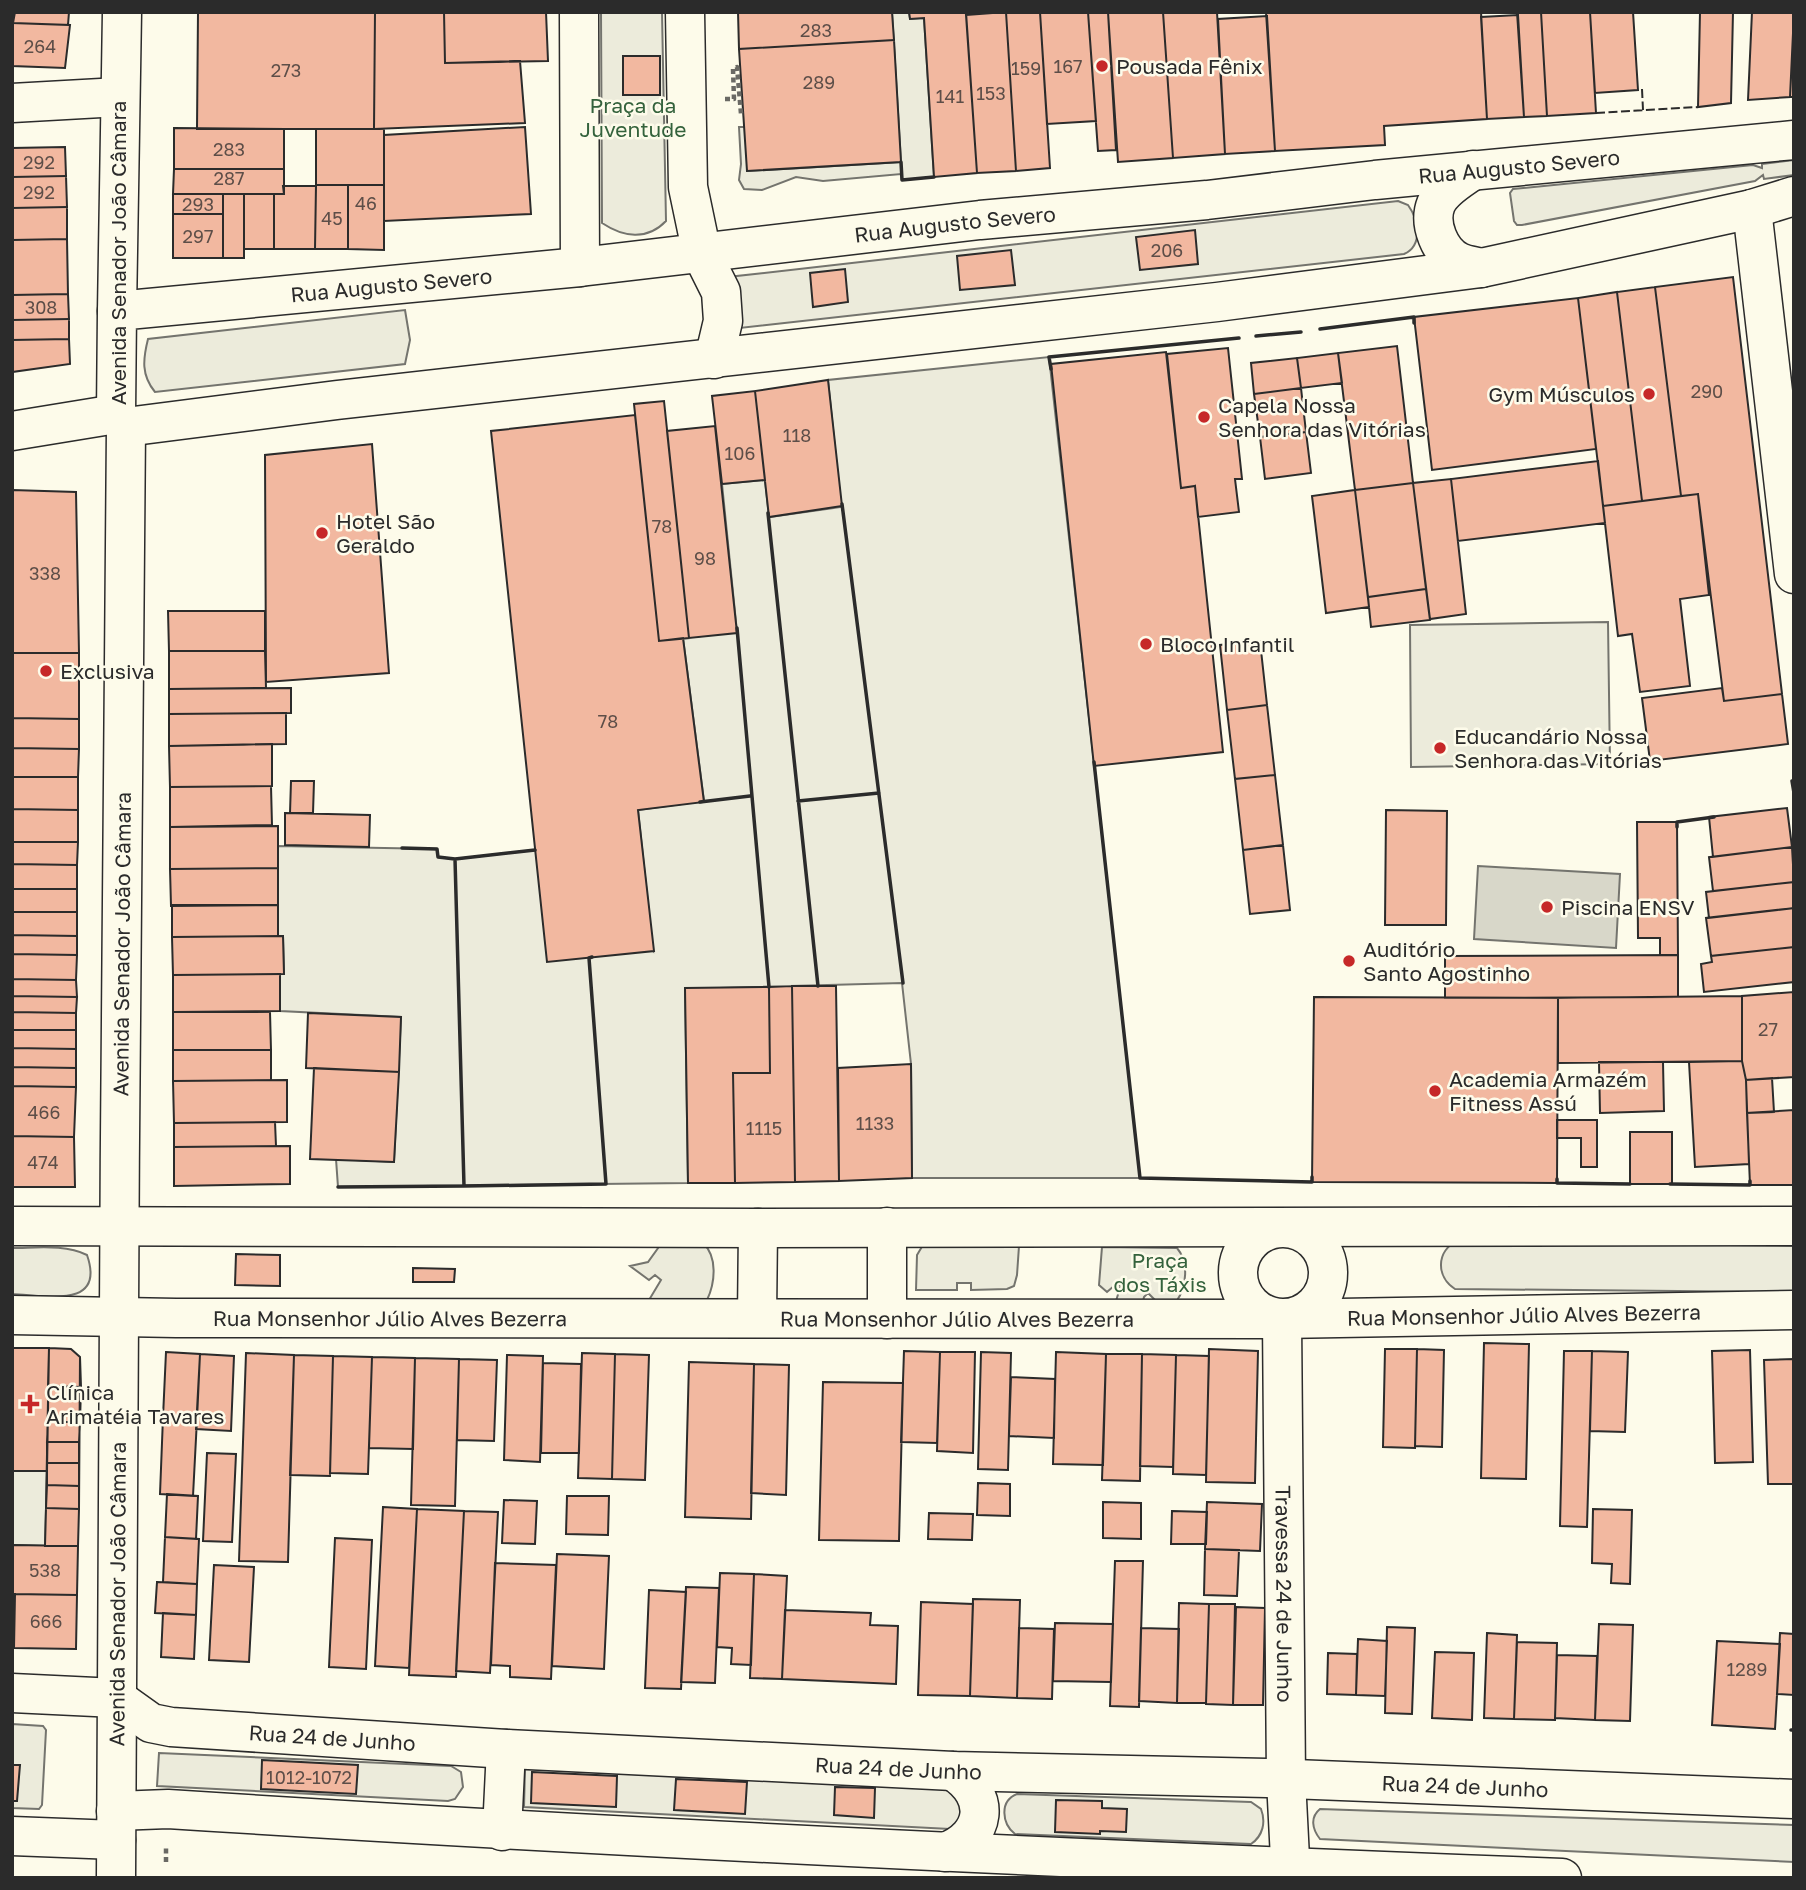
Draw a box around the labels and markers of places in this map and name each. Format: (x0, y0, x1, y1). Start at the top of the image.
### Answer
place label: Pousada Fênix (1116, 53, 1263, 79)
marker: Pousada Fênix (1094, 58, 1110, 74)
place label: Gym Músculos (1488, 381, 1635, 407)
marker: Gym Músculos (1641, 386, 1657, 402)
place label: Capela Nossa Senhora das Vitórias (1218, 392, 1426, 442)
marker: Capela Nossa Senhora das Vitórias (1196, 409, 1212, 425)
place label: Hotel São Geraldo (336, 508, 435, 558)
marker: Hotel São Geraldo (314, 525, 330, 541)
place label: Bloco Infantil (1160, 631, 1295, 657)
marker: Bloco Infantil (1138, 636, 1154, 652)
place label: Exclusiva (60, 658, 155, 684)
marker: Exclusiva (38, 663, 54, 679)
place label: Educandário Nossa Senhora das Vitórias (1454, 723, 1662, 773)
marker: Educandário Nossa Senhora das Vitórias (1432, 740, 1448, 756)
place label: Piscina ENSV (1561, 894, 1695, 920)
marker: Piscina ENSV (1539, 899, 1555, 915)
place label: Auditório Santo Agostinho (1363, 936, 1530, 986)
marker: Auditório Santo Agostinho (1341, 953, 1357, 969)
place label: Academia Armazém Fitness Assú (1449, 1066, 1647, 1116)
marker: Academia Armazém Fitness Assú (1427, 1083, 1443, 1099)
place label: Clínica Arimatéia Tavares (46, 1379, 224, 1429)
marker: Clínica Arimatéia Tavares (20, 1394, 40, 1414)

